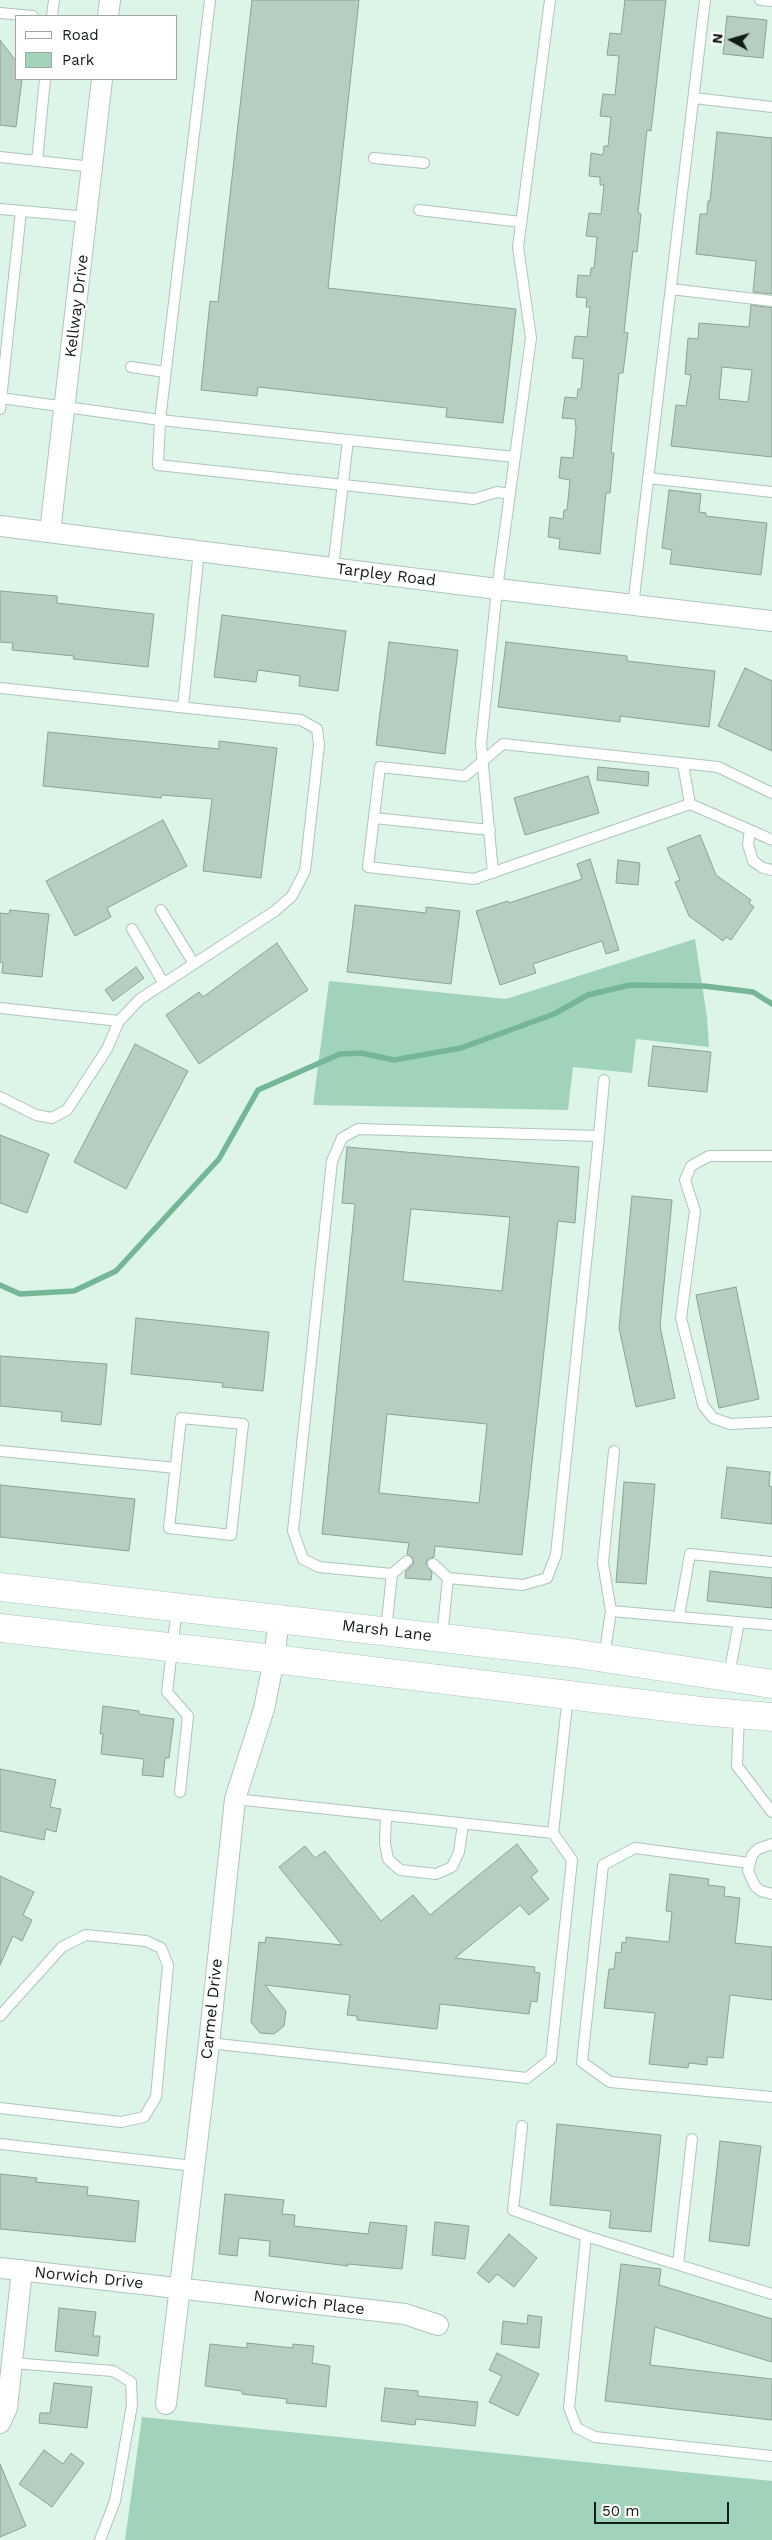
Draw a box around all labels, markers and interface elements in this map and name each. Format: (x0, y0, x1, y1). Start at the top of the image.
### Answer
legend (15, 15, 178, 80)
north arrow (707, 15, 757, 65)
text: Road (62, 26, 99, 44)
text: N (709, 32, 726, 44)
text: Park (62, 51, 94, 69)
street label: Kellway Drive (61, 253, 93, 359)
street label: Tarpley Road (335, 559, 437, 591)
street label: Marsh Lane (341, 1616, 433, 1646)
street label: Carmel Drive (197, 1958, 227, 2060)
street label: Norwich Drive (34, 2263, 144, 2293)
street label: Norwich Place (252, 2287, 366, 2319)
scale bar (597, 2492, 732, 2524)
text: 50 m (602, 2502, 639, 2520)

